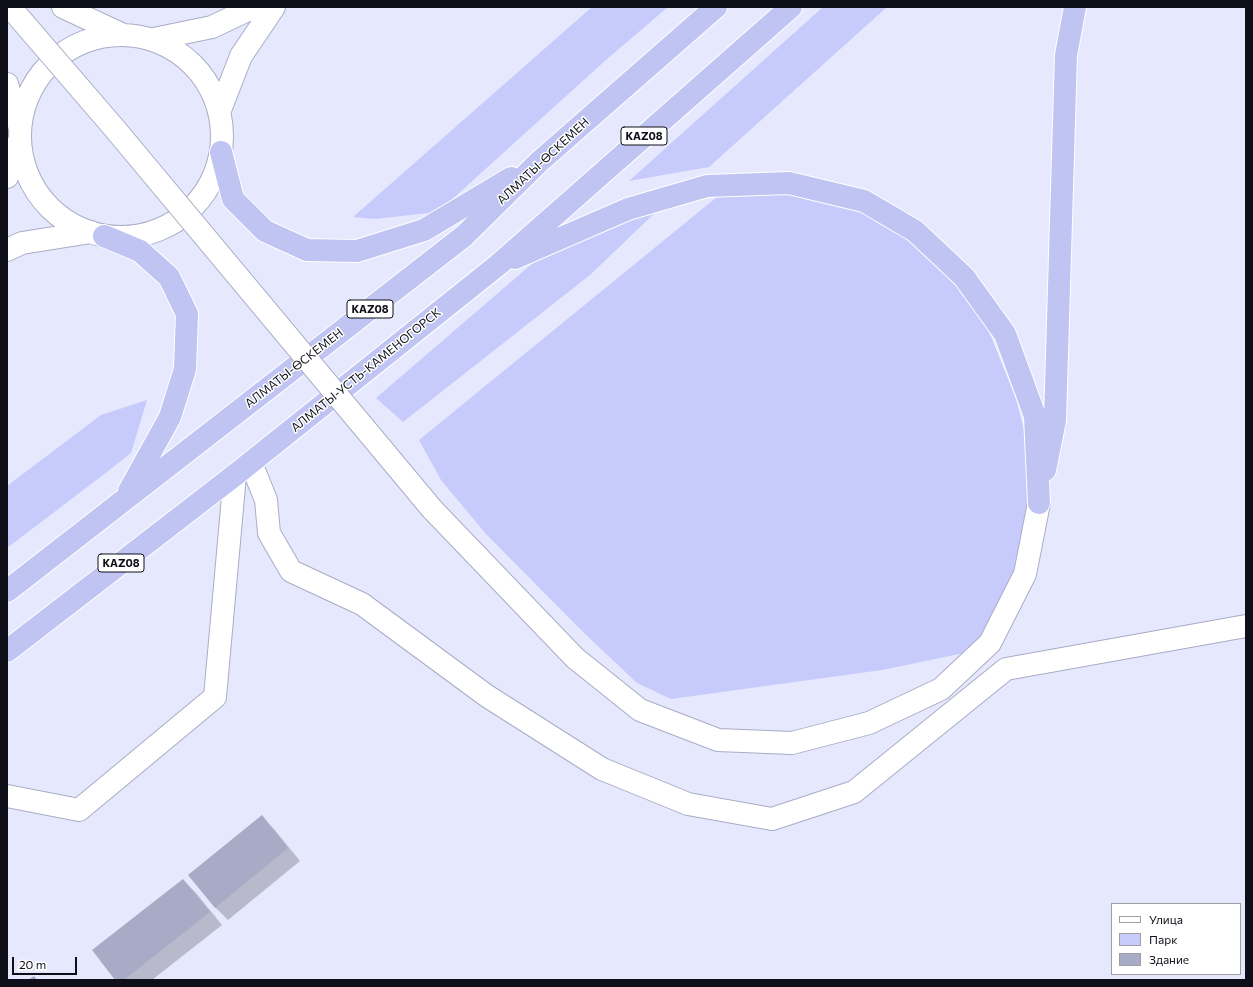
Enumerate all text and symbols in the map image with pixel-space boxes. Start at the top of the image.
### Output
street label: АЛМАТЫ-ӨСКЕМЕН [494,115,592,207]
road number: KAZ08 [621,127,667,145]
road number: KAZ08 [347,300,393,318]
street label: АЛМАТЫ-УСТЬ-КАМЕНОГОРСК [288,305,444,435]
street label: АЛМАТЫ-ӨСКЕМЕН [242,325,346,411]
road number: KAZ08 [98,554,144,572]
legend [1111,903,1241,975]
text: Улица [1149,912,1183,926]
text: Парк [1149,932,1178,946]
scale bar [14,949,79,975]
text: Здание [1149,952,1189,966]
text: 20 m [19,957,46,971]

